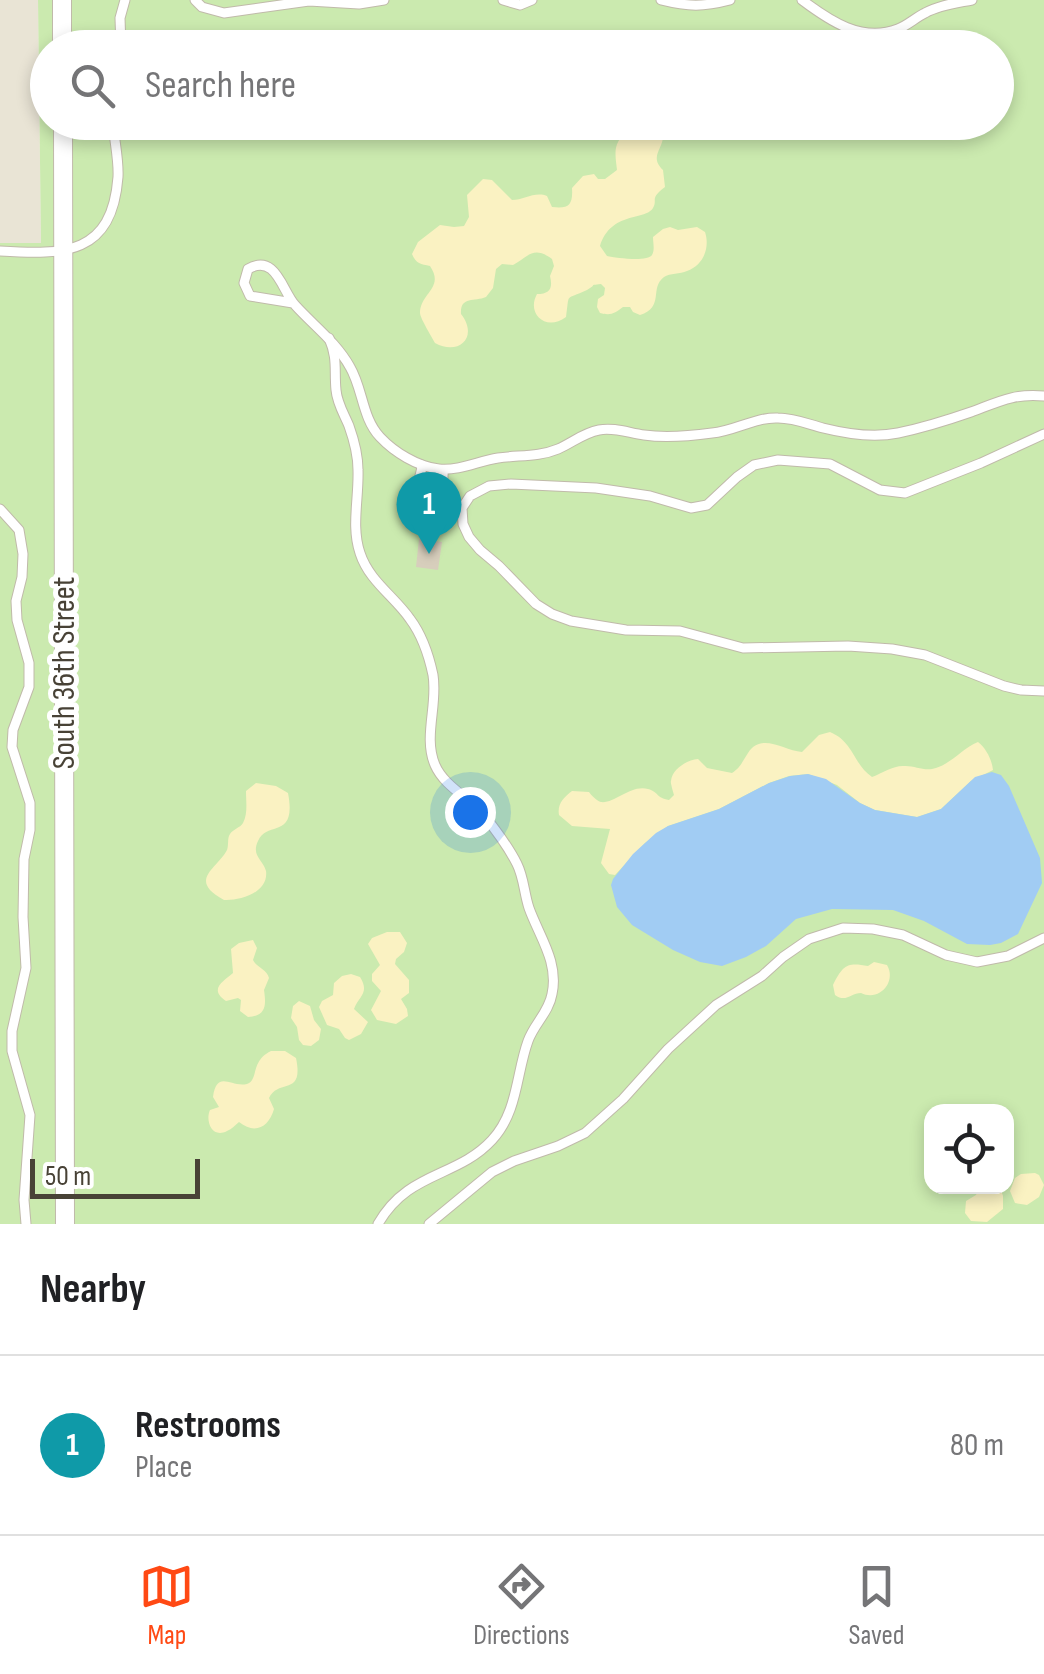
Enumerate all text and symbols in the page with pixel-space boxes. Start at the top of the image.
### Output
search box [30,30,1014,140]
icon: search [65,58,120,113]
text: Search here [145,63,296,108]
pin: 1 [396,472,462,554]
street label: South 36th Street [45,577,84,769]
your location [445,787,496,838]
map controls [924,1104,1014,1194]
button: locate [924,1104,1014,1194]
scale bar [30,1154,200,1198]
text: 50 m [45,1160,91,1193]
text: Nearby [40,1264,146,1315]
text: Restrooms [135,1403,281,1448]
text: 1 [66,1426,79,1465]
text: 80 m [950,1426,1004,1465]
text: Place [135,1448,192,1487]
tab: Map [139,1559,194,1652]
tab: Directions [473,1559,570,1652]
tab: Saved [848,1559,905,1652]

